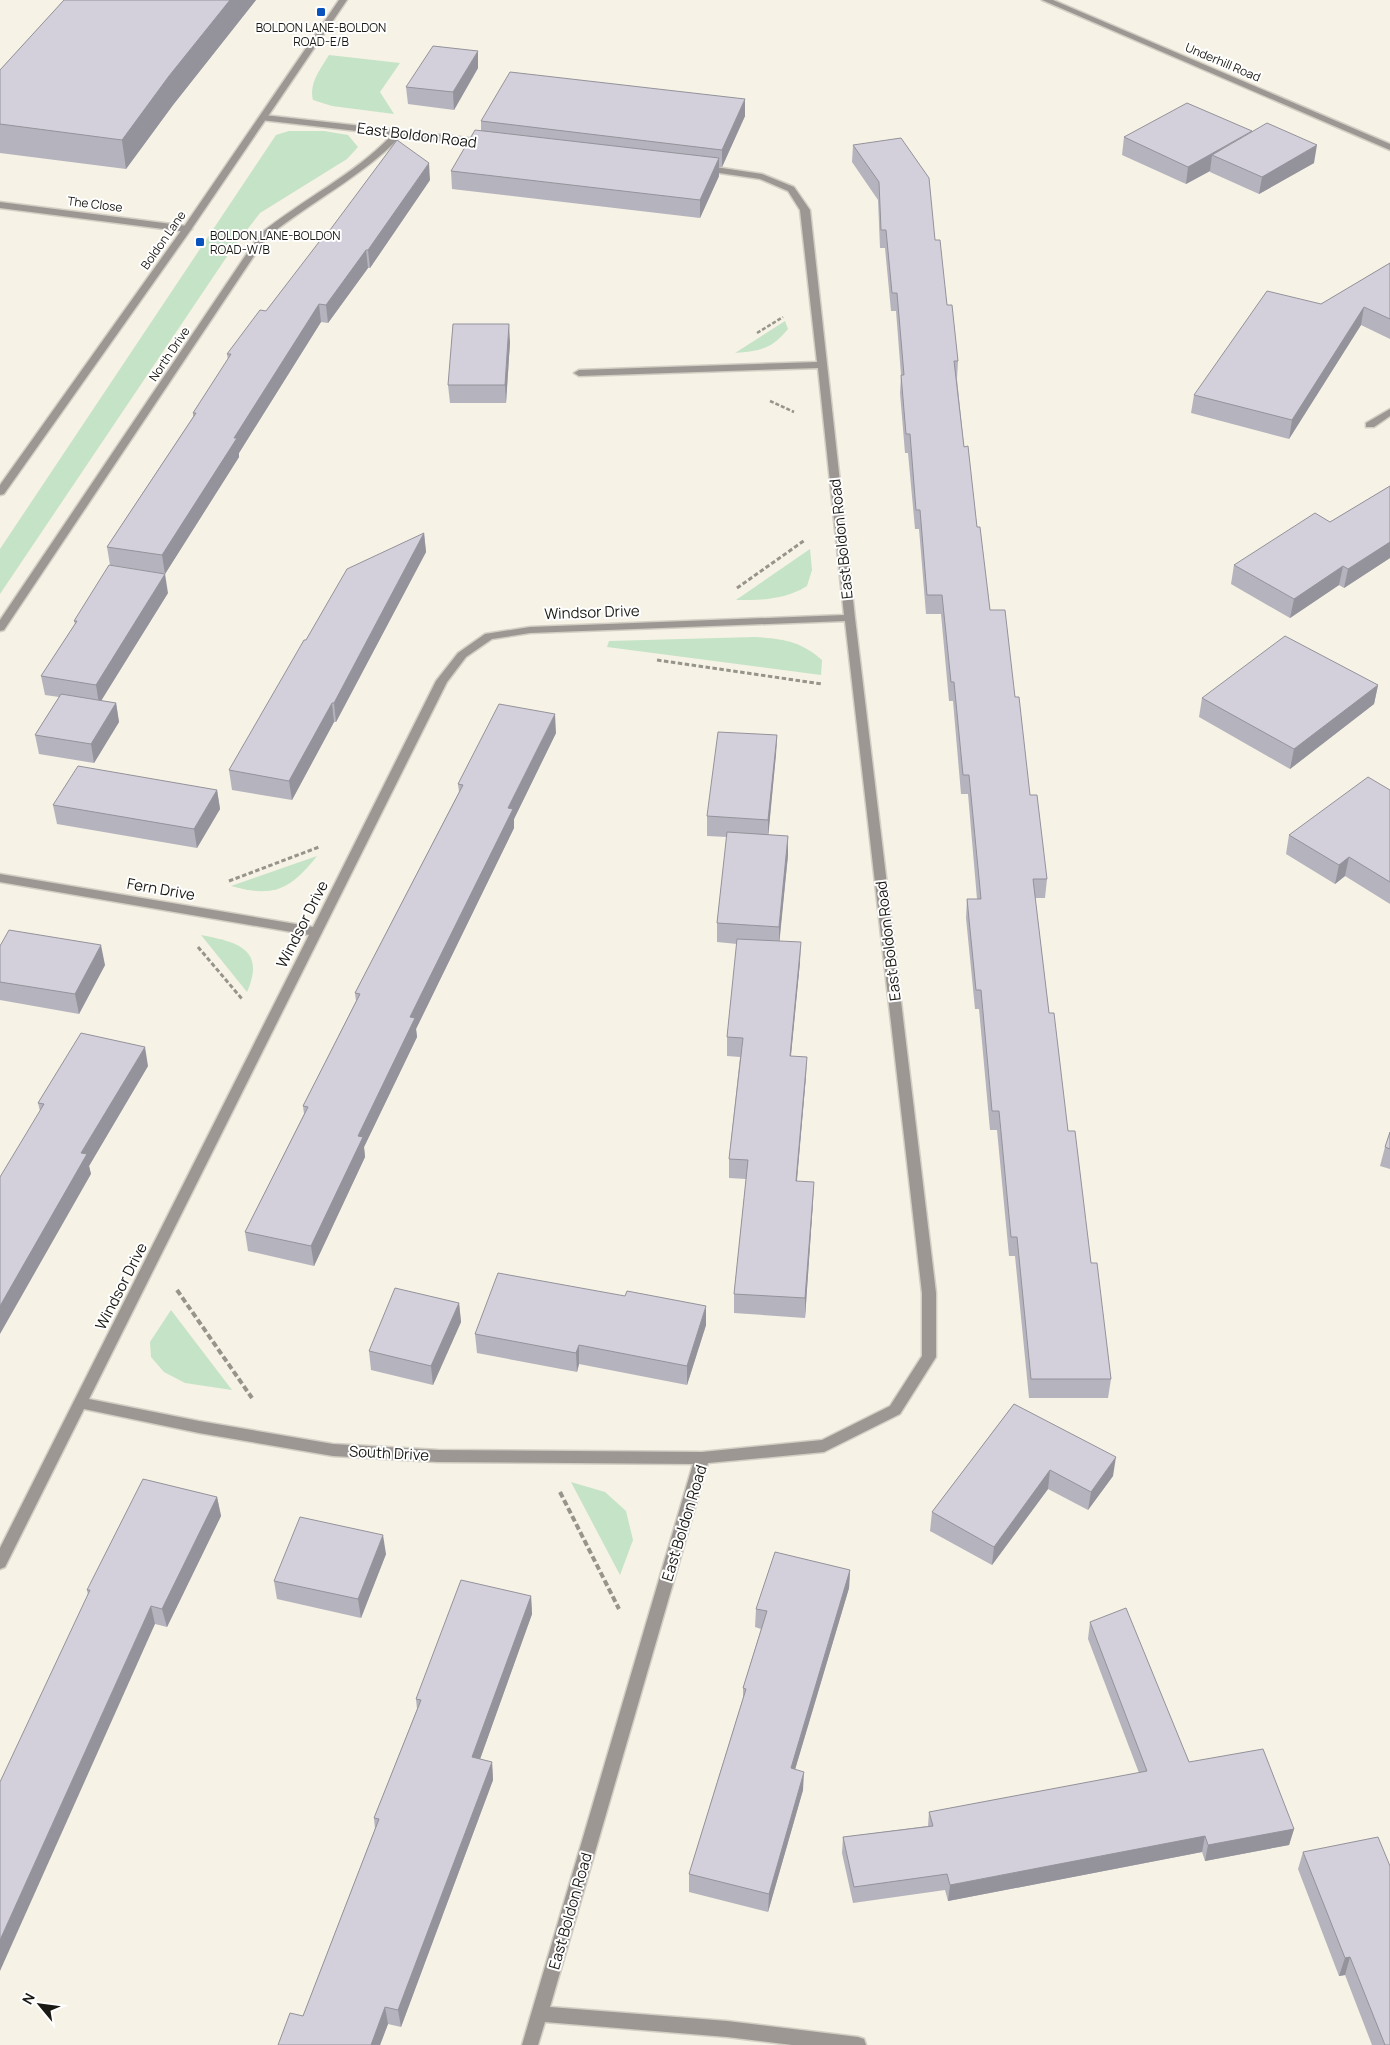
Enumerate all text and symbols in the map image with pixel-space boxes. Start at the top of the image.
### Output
marker: BOLDON LANE-BOLDON ROAD-E/B [315,6,327,18]
place label: BOLDON LANE-BOLDON ROAD-E/B [256,19,386,50]
street label: Underhill Road [1183,38,1263,86]
street label: East Boldon Road [356,117,478,153]
street label: The Close [66,192,124,216]
street label: Boldon Lane [137,207,189,273]
place label: BOLDON LANE-BOLDON ROAD-W/B [210,227,340,258]
marker: BOLDON LANE-BOLDON ROAD-W/B [194,236,206,248]
street label: North Drive [145,324,193,384]
street label: East Boldon Road [824,478,858,600]
street label: Windsor Drive [544,600,640,624]
street label: Fern Drive [125,873,197,905]
street label: Windsor Drive [271,877,333,971]
street label: East Boldon Road [870,880,906,1002]
street label: Windsor Drive [90,1239,152,1333]
street label: South Drive [348,1440,430,1466]
street label: East Boldon Road [656,1462,712,1584]
street label: East Boldon Road [543,1850,597,1972]
north arrow [15,1980,65,2030]
text: N [17,1989,39,2007]

